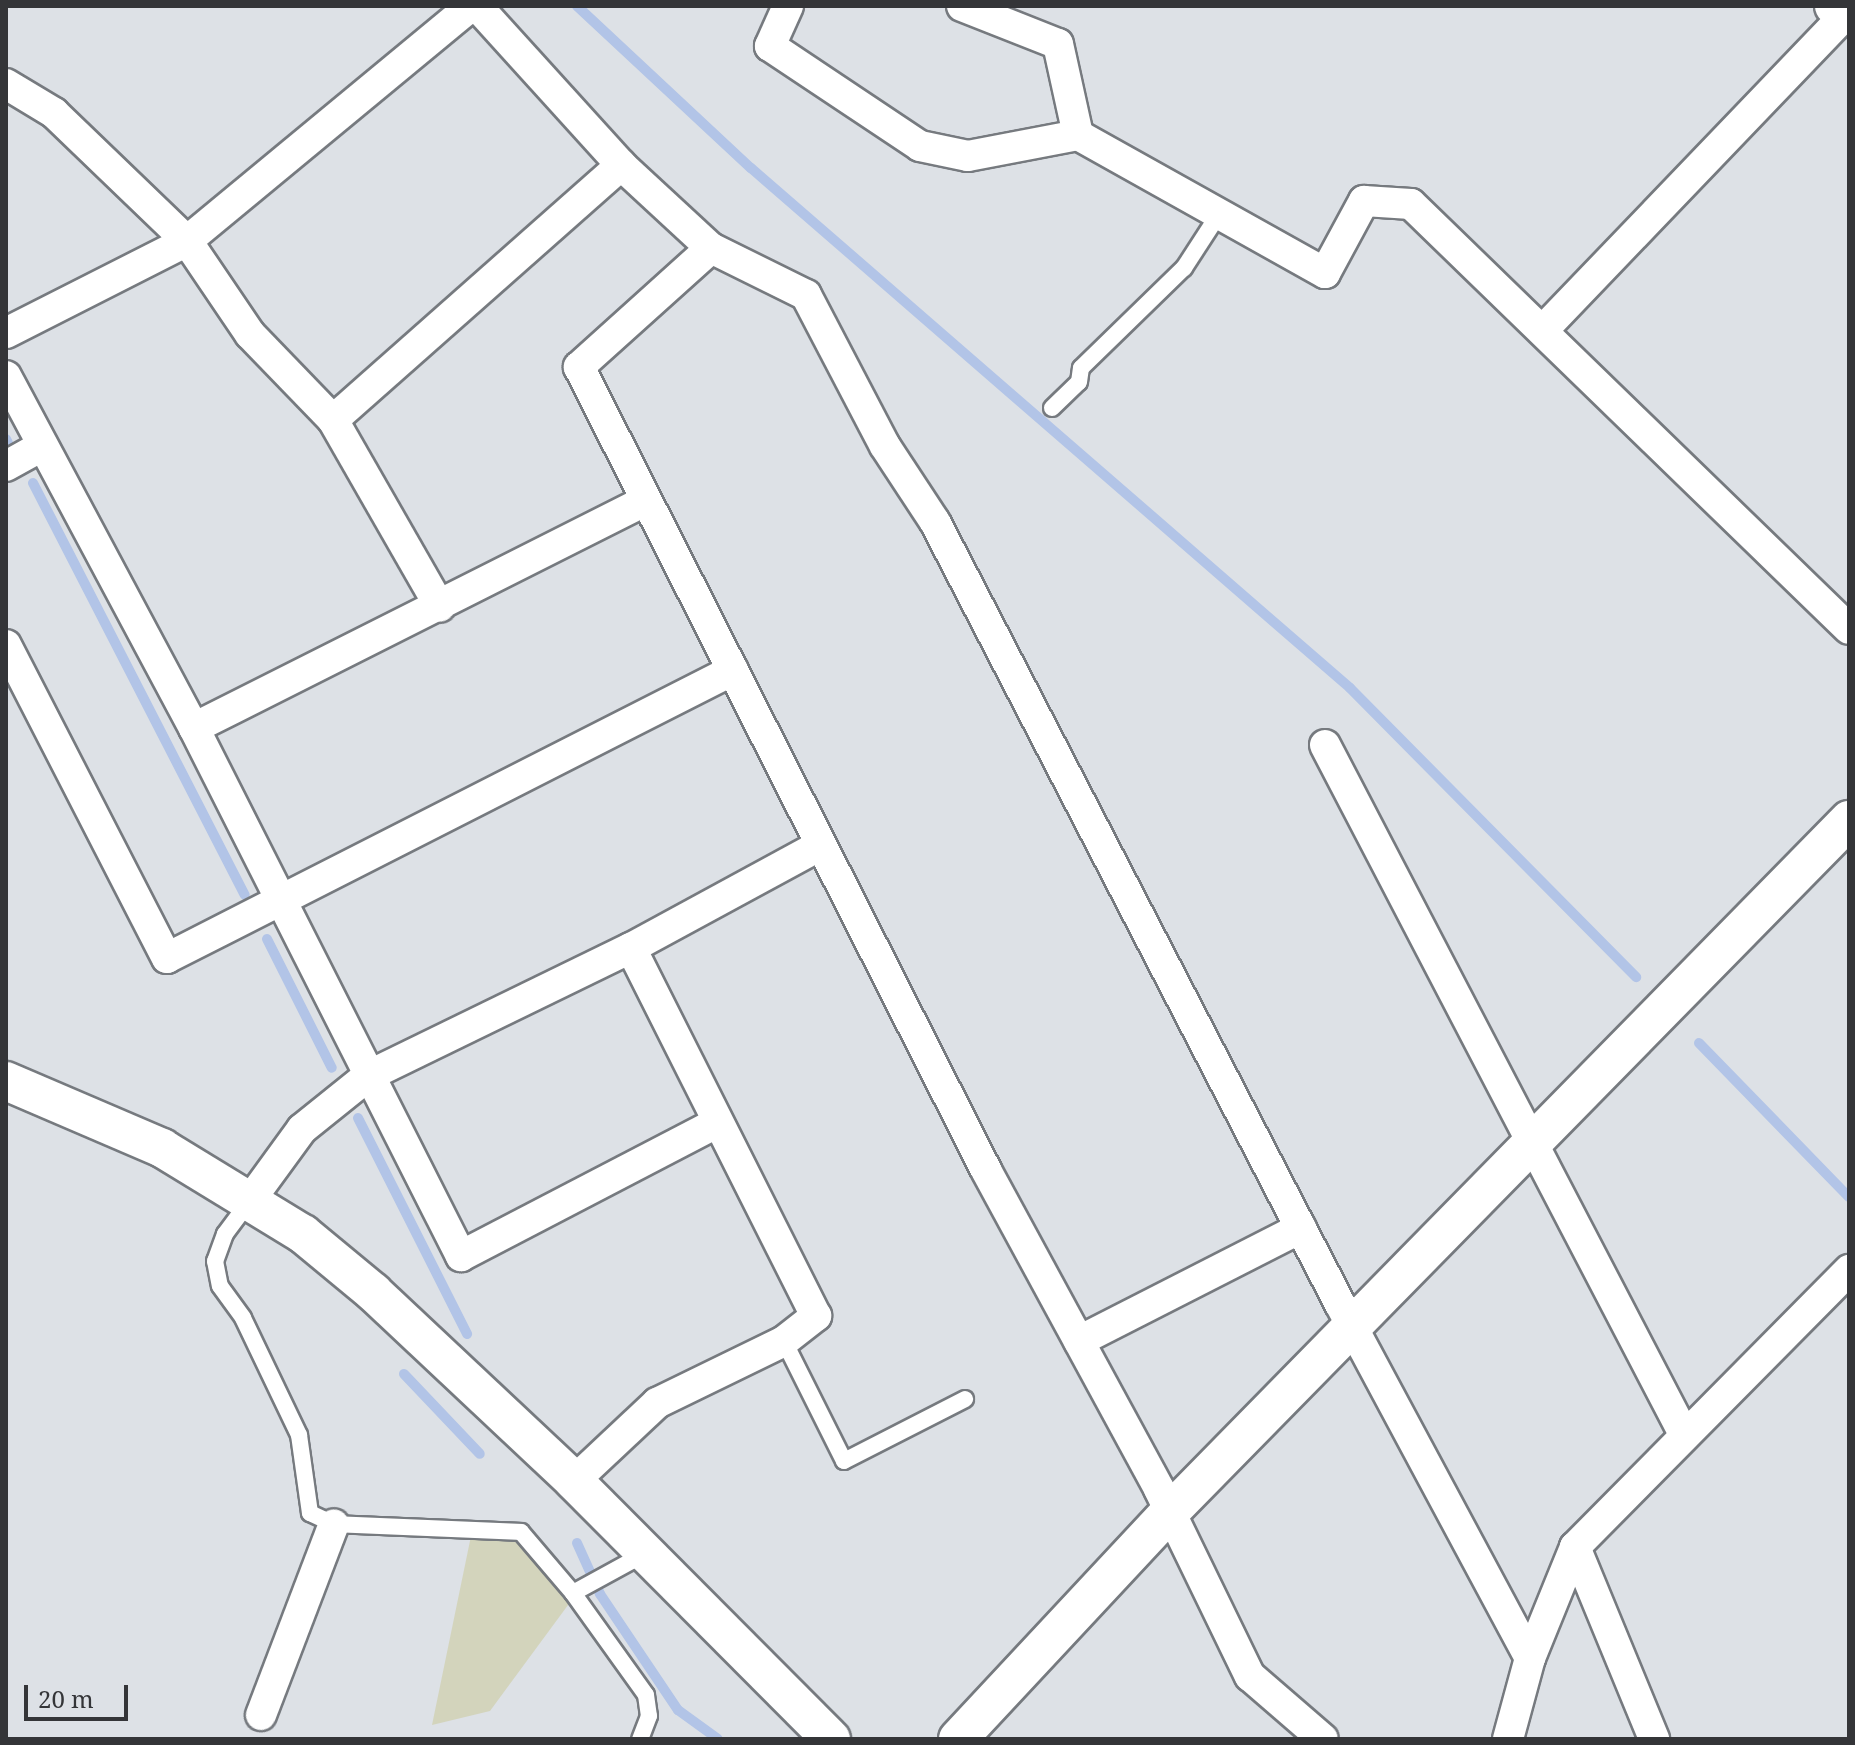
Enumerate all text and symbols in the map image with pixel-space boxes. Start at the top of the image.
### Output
scale bar [28,1669,132,1719]
text: 20 m [38,1682,94,1715]

